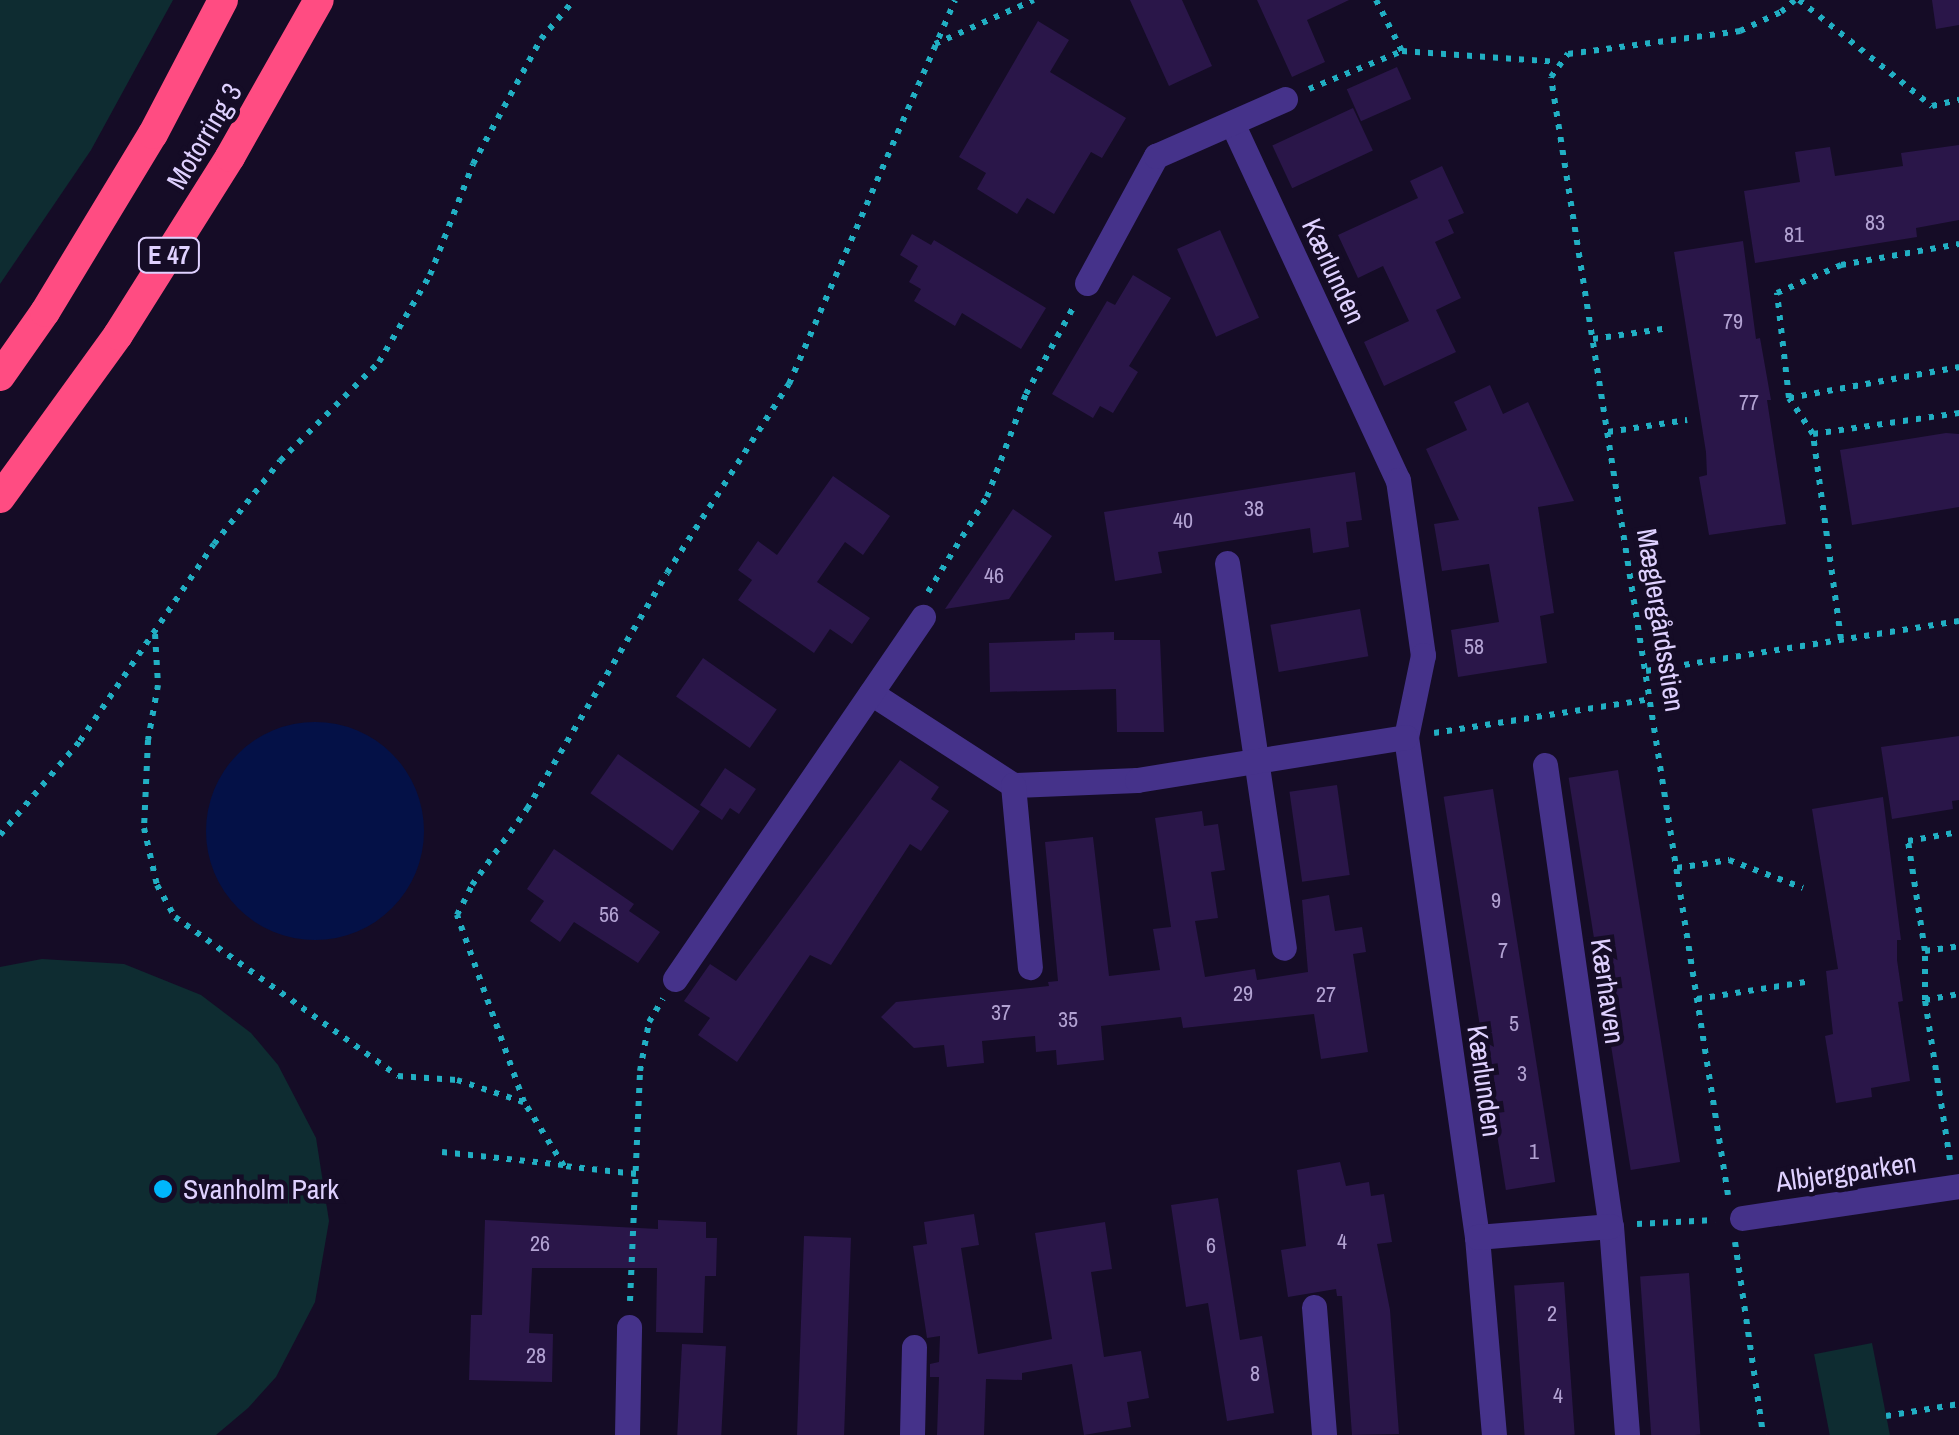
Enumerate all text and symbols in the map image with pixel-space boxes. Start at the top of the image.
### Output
street label: Motorring 3 [159,77,249,195]
house number: 83 [1865,210,1885,236]
street label: Kærlunden [1295,213,1373,329]
house number: 81 [1784,222,1804,248]
road number: E 47 [136,235,202,275]
house number: 79 [1723,309,1743,335]
house number: 77 [1739,390,1759,416]
house number: 38 [1244,496,1264,522]
house number: 40 [1173,508,1193,534]
street label: Mæglergårdsstien [1630,526,1692,714]
house number: 46 [984,563,1004,589]
house number: 58 [1464,634,1484,660]
house number: 9 [1491,888,1501,914]
house number: 56 [599,902,619,928]
street label: Kærhaven [1584,936,1632,1046]
house number: 7 [1498,938,1508,964]
house number: 29 [1233,981,1253,1007]
house number: 27 [1316,982,1336,1008]
house number: 37 [991,1000,1011,1026]
house number: 35 [1058,1007,1078,1033]
house number: 5 [1509,1011,1519,1037]
street label: Kærlunden [1461,1023,1509,1139]
house number: 3 [1517,1061,1527,1087]
house number: 1 [1529,1139,1539,1165]
street label: Albjergparken [1774,1146,1918,1198]
place label: Svanholm Park [183,1172,339,1206]
marker: Svanholm Park [152,1178,174,1200]
house number: 4 [1337,1229,1347,1255]
house number: 26 [530,1231,550,1257]
house number: 6 [1206,1233,1216,1259]
house number: 2 [1547,1301,1557,1327]
house number: 28 [526,1343,546,1369]
house number: 8 [1250,1361,1260,1387]
house number: 4 [1553,1383,1563,1409]

